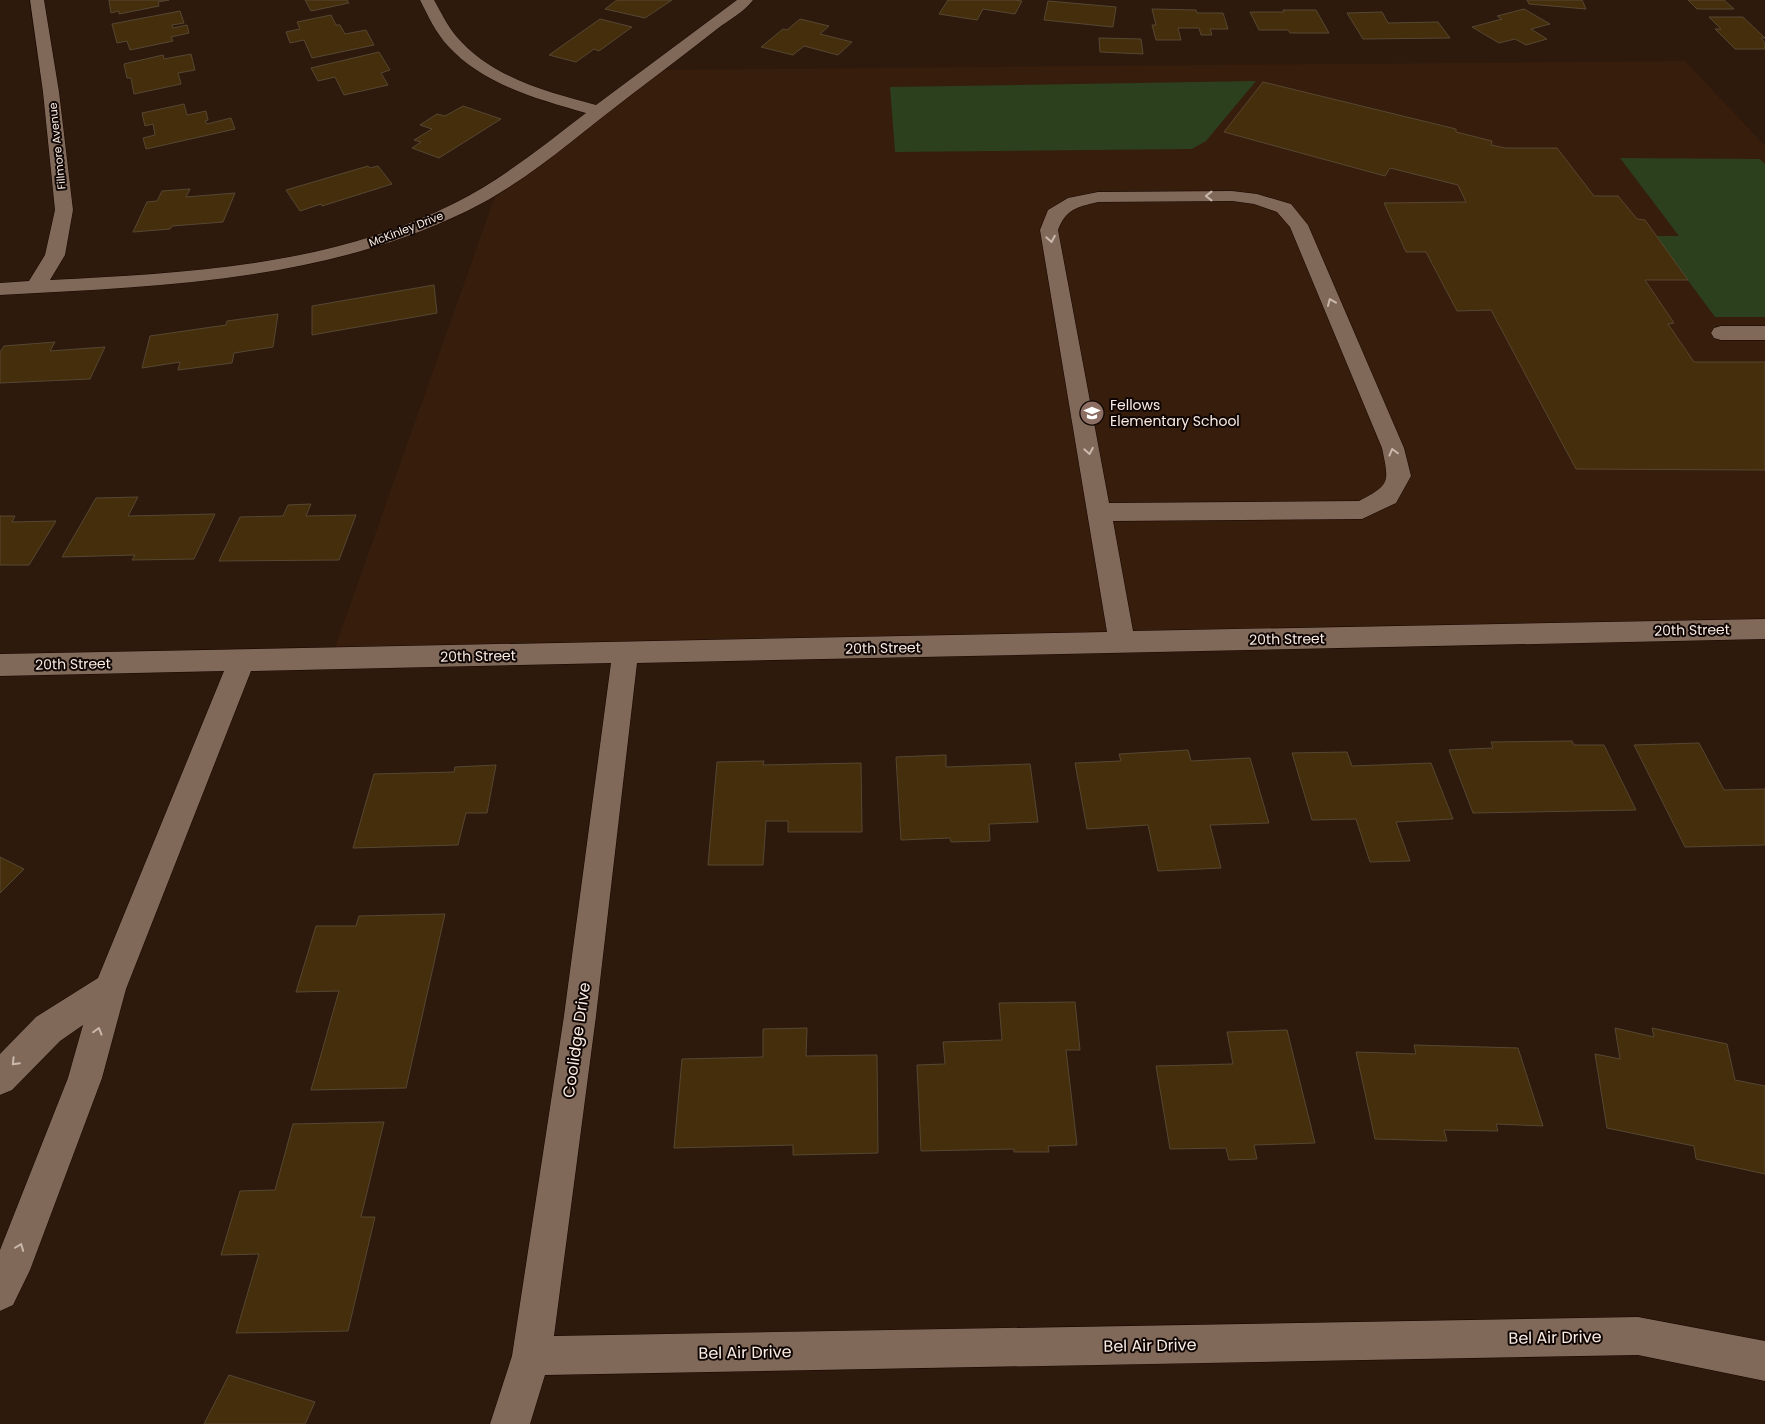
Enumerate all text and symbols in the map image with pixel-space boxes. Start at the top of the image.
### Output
street label: Fillmore Avenue [44,102,70,190]
one-way arrow [1204,191,1212,201]
street label: McKinley Drive [366,207,446,251]
one-way arrow [1046,235,1056,244]
one-way arrow [1327,298,1338,307]
place label: Fellows Elementary School [1110,395,1240,431]
school or university icon: Fellows Elementary School [1079,400,1105,426]
one-way arrow [1083,447,1093,455]
one-way arrow [1389,448,1399,457]
street label: 20th Street [1654,619,1730,641]
street label: 20th Street [1249,628,1325,650]
street label: 20th Street [845,637,921,659]
street label: 20th Street [440,645,516,667]
street label: 20th Street [35,653,111,675]
street label: Coolidge Drive [557,981,596,1099]
one-way arrow [92,1026,103,1035]
one-way arrow [12,1056,21,1065]
one-way arrow [14,1244,24,1252]
street label: Bel Air Drive [1508,1325,1602,1350]
street label: Bel Air Drive [1103,1333,1197,1358]
street label: Bel Air Drive [698,1340,792,1365]

